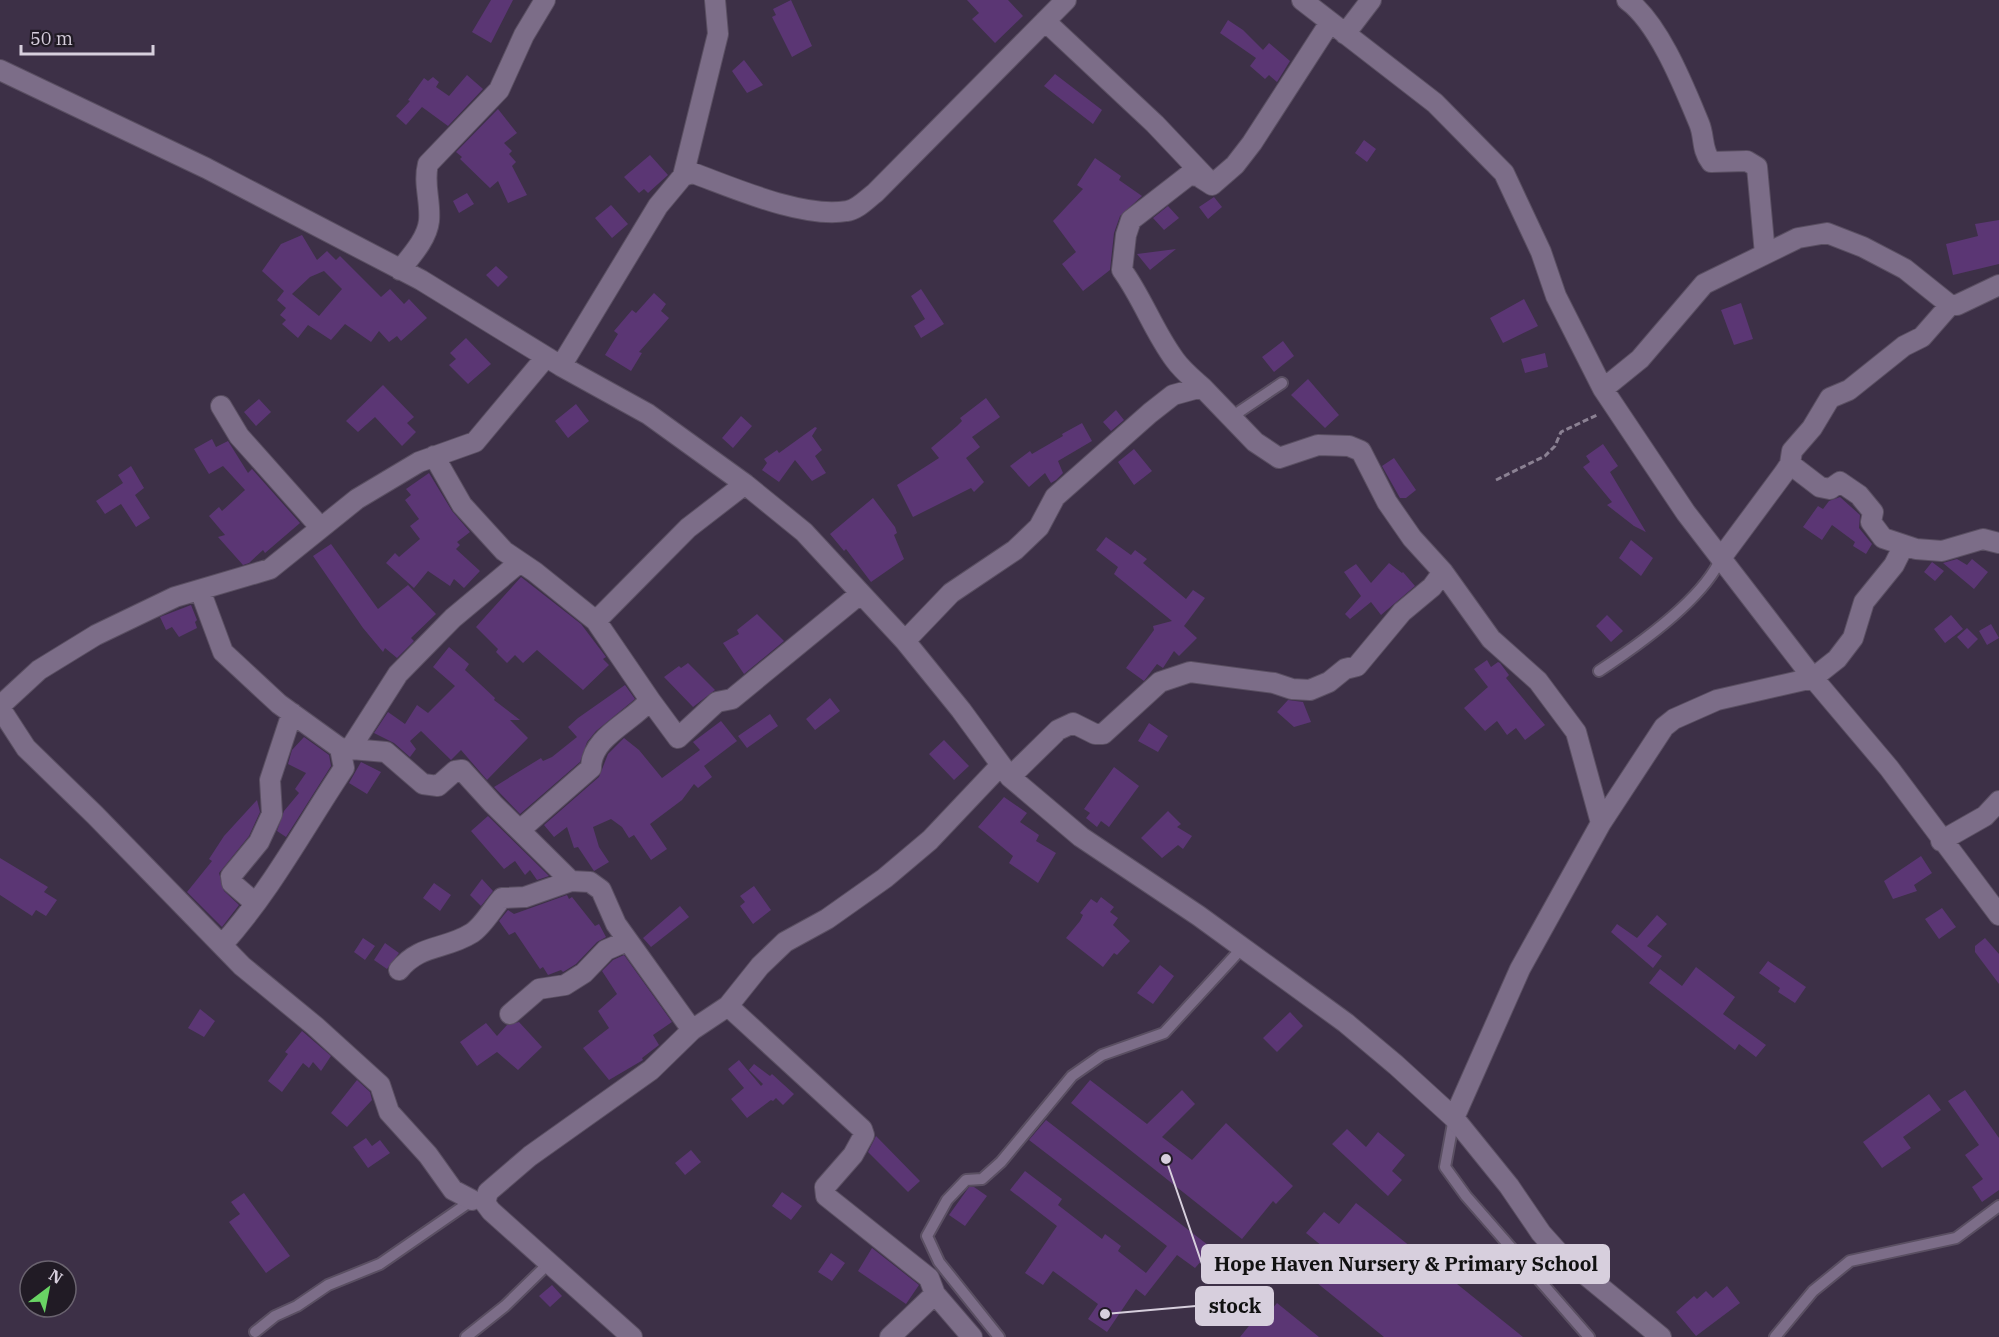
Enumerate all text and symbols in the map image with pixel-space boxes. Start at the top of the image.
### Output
scale bar [21,18,153,56]
text: 50 m [30,27,73,50]
callout: Hope Haven Nursery & Primary School [1202,1245,1609,1283]
text: Hope Haven Nursery & Primary School [1214,1250,1598,1277]
north arrow [18,1259,78,1319]
text: N [45,1264,67,1288]
callout: stock [1196,1287,1273,1325]
text: stock [1209,1292,1262,1319]

